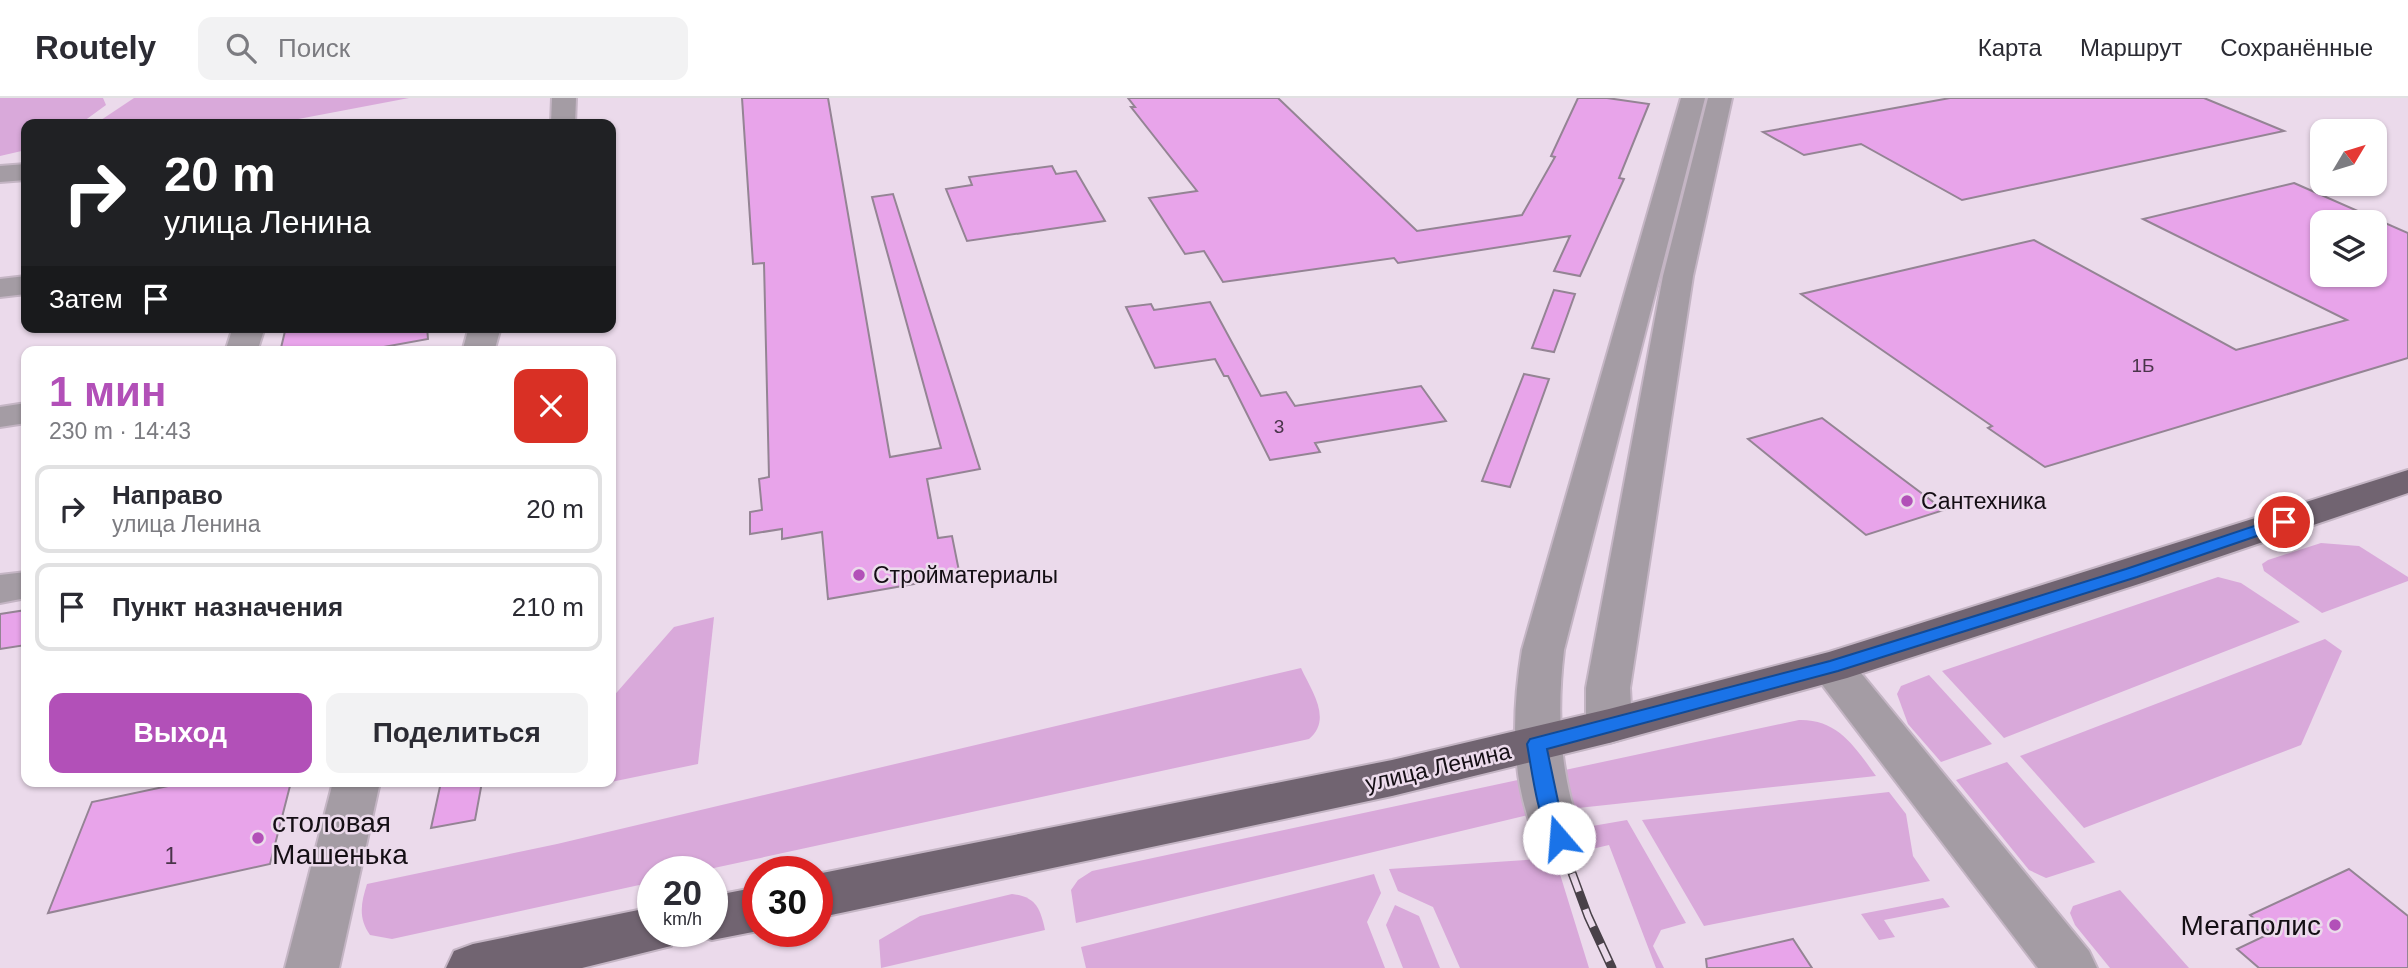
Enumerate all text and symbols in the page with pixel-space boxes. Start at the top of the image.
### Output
search box [198,17,688,80]
text: Routely [35,29,156,66]
icon: search [222,29,260,67]
text: Поиск [278,33,350,63]
text: Карта [1978,34,2042,61]
text: Маршрут [2080,34,2182,61]
text: Сохранённые [2220,34,2373,61]
north arrow [2310,119,2387,196]
map controls [2310,119,2387,287]
icon: right [49,147,140,238]
text: 20 m [164,147,276,201]
text: улица Ленина [164,204,371,240]
button: layers [2310,210,2387,287]
icon: arrive [137,280,175,318]
text: Затем [49,284,123,314]
house number: 1Б [2131,355,2155,376]
text: 1 мин [49,368,166,415]
button: close [514,369,588,443]
house number: 3 [1274,416,1284,437]
text: 230 m · 14:43 [49,418,191,444]
text: Направо [112,480,223,510]
place label: Сантехника [1921,488,2047,514]
icon: right [53,490,91,528]
pin [2254,492,2314,552]
marker: Сантехника [1899,493,1915,509]
text: 20 m [526,494,584,524]
icon: arrive [2265,503,2303,541]
text: улица Ленина [112,511,261,537]
place label: Стройматериалы [873,562,1058,588]
marker: Стройматериалы [851,567,867,583]
icon: arrive [53,588,91,626]
text: Пункт назначения [112,592,343,622]
text: 210 m [512,592,584,622]
button: Выход [49,693,312,773]
button: Поделиться [326,693,588,773]
street label: улица Ленина [1363,738,1513,796]
position arrow [1522,801,1596,875]
place label: cтоловая Машенька [272,807,408,870]
marker: cтоловая Машенька [250,830,266,846]
house number: 1 [165,843,177,869]
speed limit sign: 30 [742,856,833,947]
text: 20 [663,873,702,912]
text: km/h [663,909,702,929]
place label: Мегаполис [2181,910,2321,941]
marker: Мегаполис [2327,917,2343,933]

